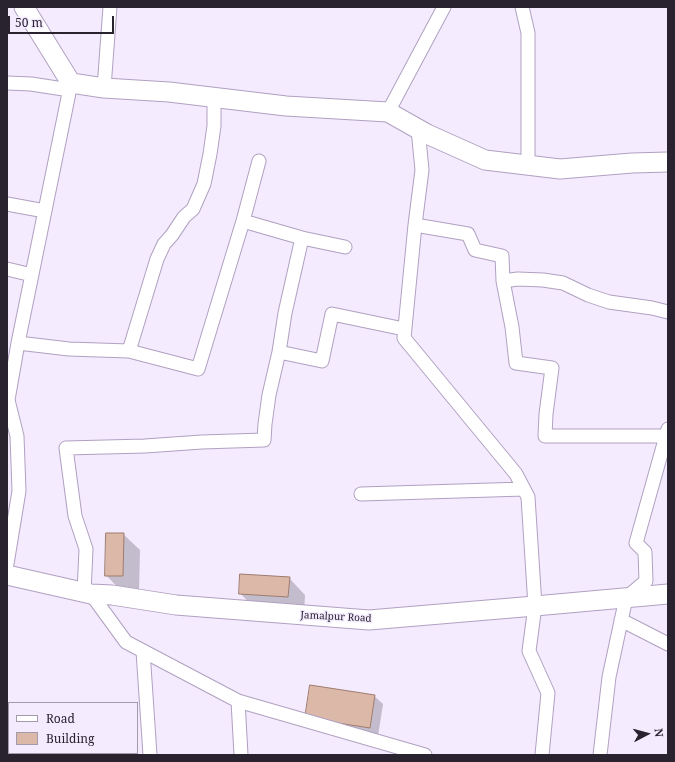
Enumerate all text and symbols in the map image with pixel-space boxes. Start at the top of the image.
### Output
scale bar [10,8,116,34]
text: 50 m [15,14,43,31]
street label: Jamalpur Road [300,609,372,625]
legend [8,702,138,754]
text: Road [46,710,75,727]
north arrow [627,714,667,754]
text: N [652,728,667,738]
text: Building [46,730,94,747]

